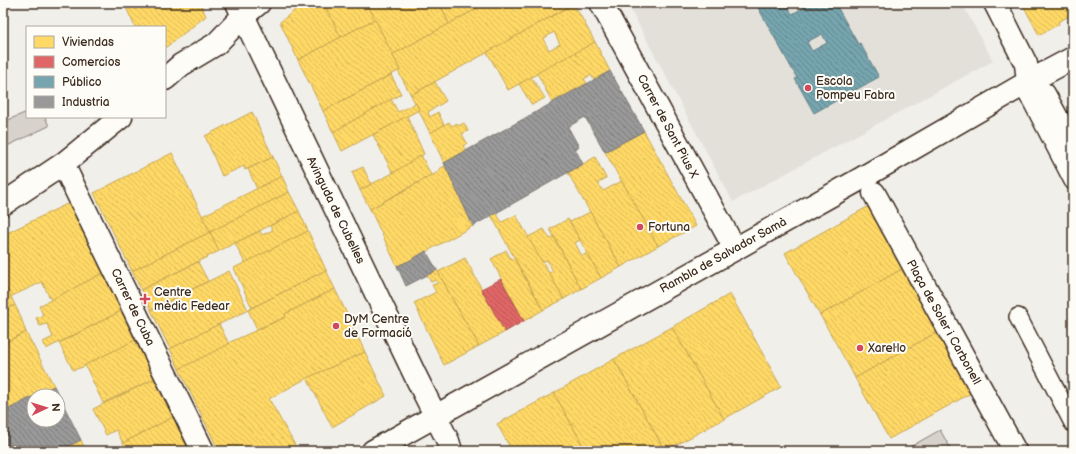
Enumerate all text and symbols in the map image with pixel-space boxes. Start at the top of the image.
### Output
legend [26,26,166,118]
text: Viviendas [62,35,114,50]
text: Comercios [62,55,120,70]
street label: Carrer de Sant Pius X [634,72,701,181]
place label: Escola Pompeu Fabra [816,74,895,103]
text: Público [62,75,102,90]
marker: Escola Pompeu Fabra [803,83,813,93]
text: Industria [62,95,110,110]
street label: Avinguda de Cubelles [303,154,368,266]
street label: Rambla de Salvador Samà [657,214,789,297]
place label: Fortuna [648,220,690,235]
marker: Fortuna [635,222,645,232]
street label: Plaça de Soler i Carbonell [903,257,984,387]
street label: Carrer de Cuba [107,266,158,349]
place label: Centre mèdic Fedear [154,285,230,314]
marker: Centre mèdic Fedear [139,293,151,305]
place label: DyM Centre de Formació [344,312,412,341]
marker: DyM Centre de Formació [331,321,341,331]
place label: Xarel·lo [867,341,906,356]
marker: Xarel·lo [855,343,865,353]
north arrow [26,388,66,428]
text: N [49,403,62,412]

